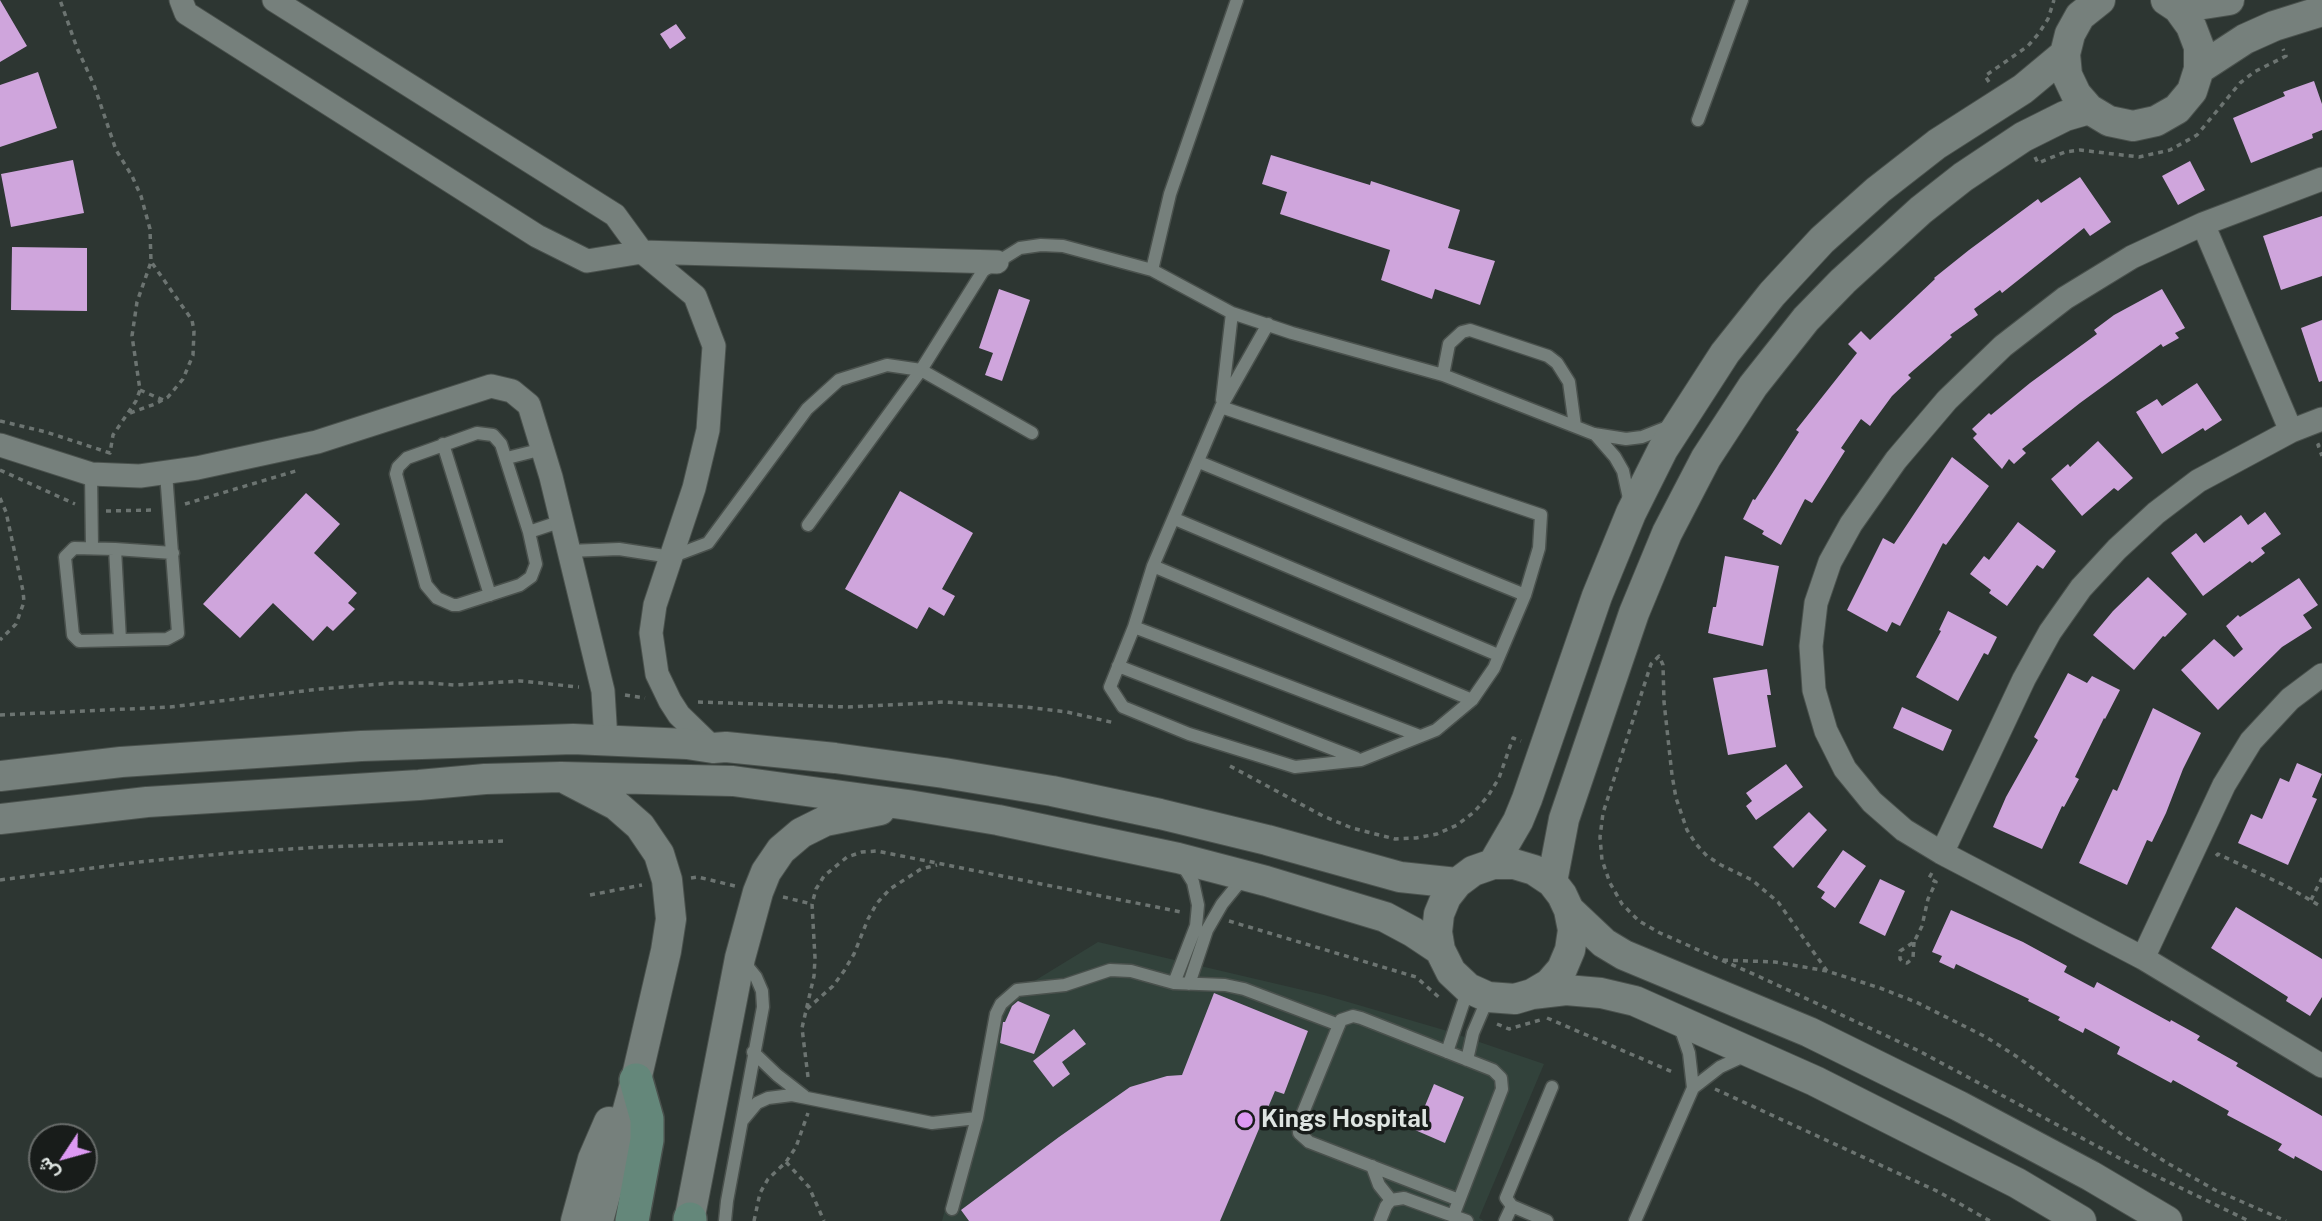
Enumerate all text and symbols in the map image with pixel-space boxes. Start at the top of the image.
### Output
place label: Kings Hospital [1261,1106,1429,1134]
marker: Kings Hospital [1235,1110,1255,1130]
north arrow [28,1123,98,1193]
text: ش [32,1153,63,1185]

